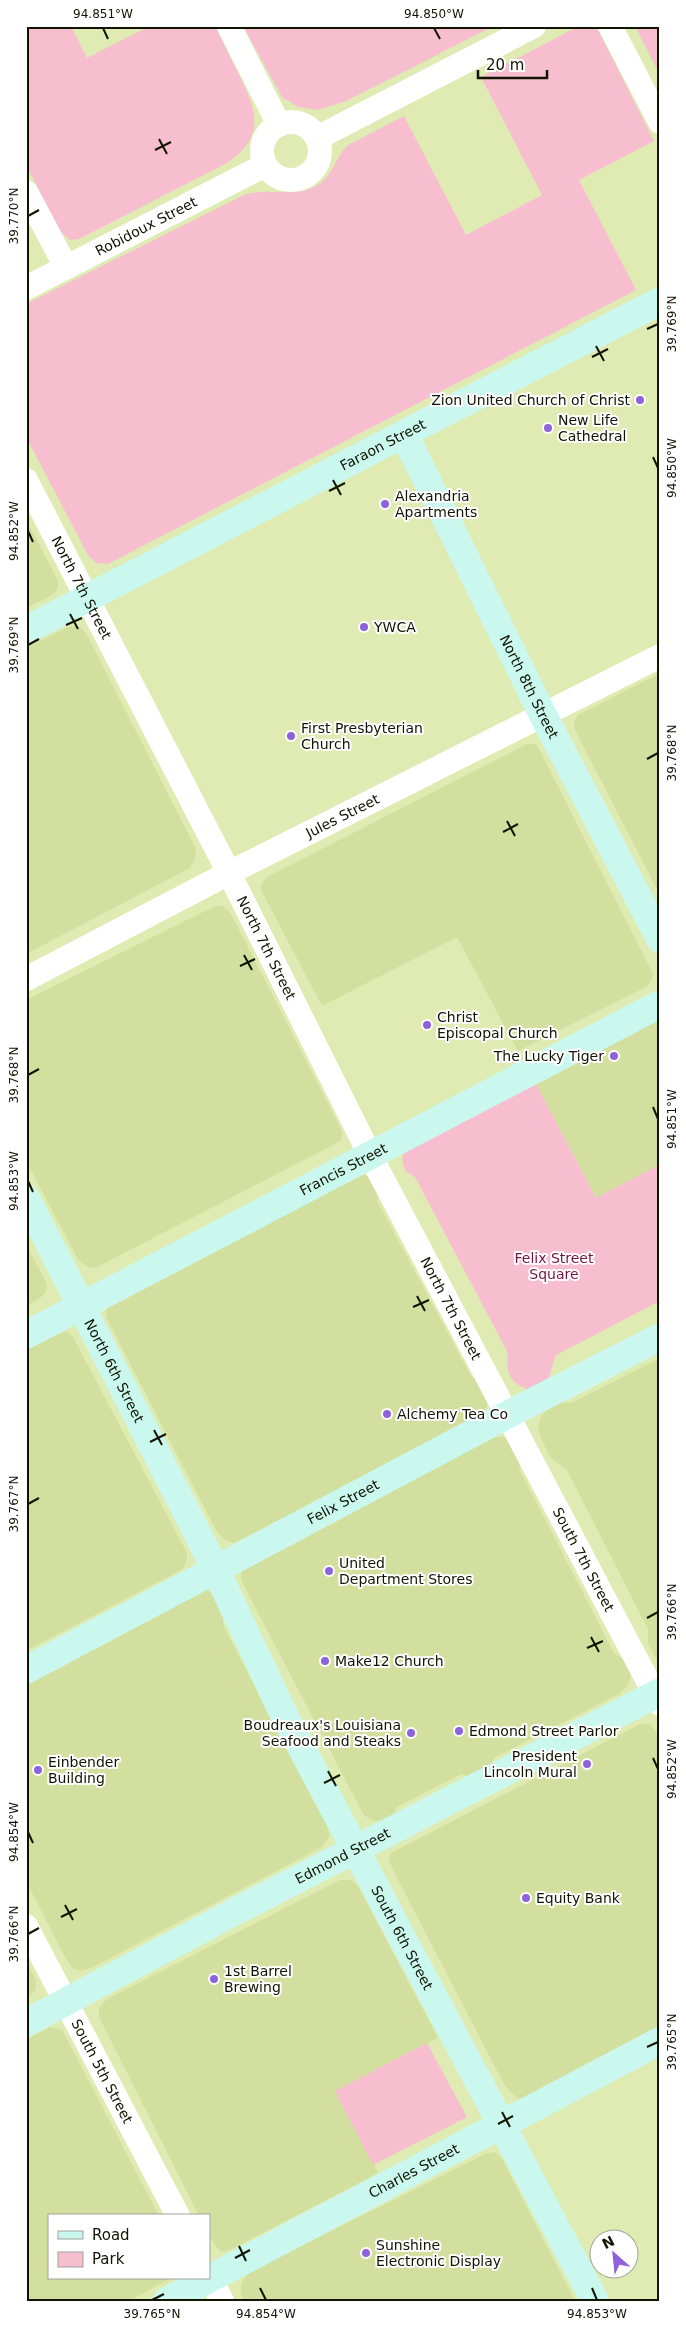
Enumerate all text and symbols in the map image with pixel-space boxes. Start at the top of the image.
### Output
text: 94.851°W [73,7,133,21]
text: 94.850°W [404,7,464,21]
scale bar [478,48,547,80]
text: 20 m [486,56,524,74]
text: 39.770°N [7,188,21,244]
street label: Robidoux Street [93,193,200,259]
text: 39.769°N [665,296,679,352]
place label: Zion United Church of Christ [431,392,630,408]
marker: Zion United Church of Christ [634,394,646,406]
place label: New Life Cathedral [558,412,626,444]
street label: Faraon Street [337,416,429,474]
marker: New Life Cathedral [542,422,554,434]
text: 94.850°W [665,438,679,498]
place label: Alexandria Apartments [395,488,477,520]
marker: Alexandria Apartments [379,498,391,510]
text: 94.852°W [7,501,21,561]
street label: North 7th Street [48,533,115,642]
text: 39.769°N [7,617,21,673]
place label: YWCA [373,619,416,635]
marker: YWCA [358,621,370,633]
street label: North 8th Street [497,632,562,742]
place label: First Presbyterian Church [301,720,423,752]
text: 39.768°N [665,725,679,781]
marker: First Presbyterian Church [285,730,297,742]
street label: Jules Street [302,791,382,841]
street label: North 7th Street [234,893,299,1003]
place label: Christ Episcopal Church [437,1009,558,1041]
marker: Christ Episcopal Church [421,1019,433,1031]
text: 39.768°N [7,1047,21,1103]
place label: The Lucky Tiger [493,1048,604,1064]
marker: The Lucky Tiger [608,1050,620,1062]
text: 94.851°W [665,1089,679,1149]
street label: Francis Street [297,1140,390,1199]
text: 94.853°W [7,1151,21,1211]
park label: Felix Street Square [515,1250,594,1282]
street label: North 7th Street [417,1254,485,1363]
street label: North 6th Street [81,1316,148,1426]
place label: Alchemy Tea Co [397,1406,508,1422]
marker: Alchemy Tea Co [381,1408,393,1420]
text: 39.767°N [7,1476,21,1532]
street label: Felix Street [305,1476,382,1527]
street label: South 7th Street [550,1505,618,1615]
place label: United Department Stores [339,1555,472,1587]
marker: United Department Stores [323,1565,335,1577]
text: 39.766°N [665,1584,679,1640]
place label: Make12 Church [335,1653,444,1669]
marker: Make12 Church [319,1655,331,1667]
place label: Boudreaux's Louisiana Seafood and Steaks [244,1717,401,1749]
place label: Edmond Street Parlor [469,1723,619,1739]
marker: Edmond Street Parlor [453,1725,465,1737]
marker: Boudreaux's Louisiana Seafood and Steaks [405,1727,417,1739]
text: 94.852°W [665,1739,679,1799]
place label: President Lincoln Mural [484,1748,578,1780]
place label: Einbender Building [48,1754,119,1786]
marker: President Lincoln Mural [581,1758,593,1770]
marker: Einbender Building [32,1764,44,1776]
text: 94.854°W [7,1802,21,1862]
street label: Edmond Street [292,1825,393,1887]
street label: South 6th Street [368,1883,437,1993]
place label: Equity Bank [536,1890,621,1906]
marker: Equity Bank [520,1892,532,1904]
text: 39.766°N [7,1906,21,1962]
place label: 1st Barrel Brewing [224,1963,292,1995]
marker: 1st Barrel Brewing [208,1973,220,1985]
text: 39.765°N [665,2014,679,2070]
street label: South 5th Street [68,2016,136,2127]
street label: Charles Street [366,2140,462,2201]
legend [48,2214,210,2280]
text: Road [92,2226,130,2244]
north arrow [588,2230,638,2280]
text: N [599,2233,617,2252]
place label: Sunshine Electronic Display [376,2237,501,2269]
marker: Sunshine Electronic Display [360,2247,372,2259]
text: Park [92,2250,125,2268]
text: 39.765°N [124,2307,180,2321]
text: 94.854°W [236,2307,296,2321]
text: 94.853°W [567,2307,627,2321]

